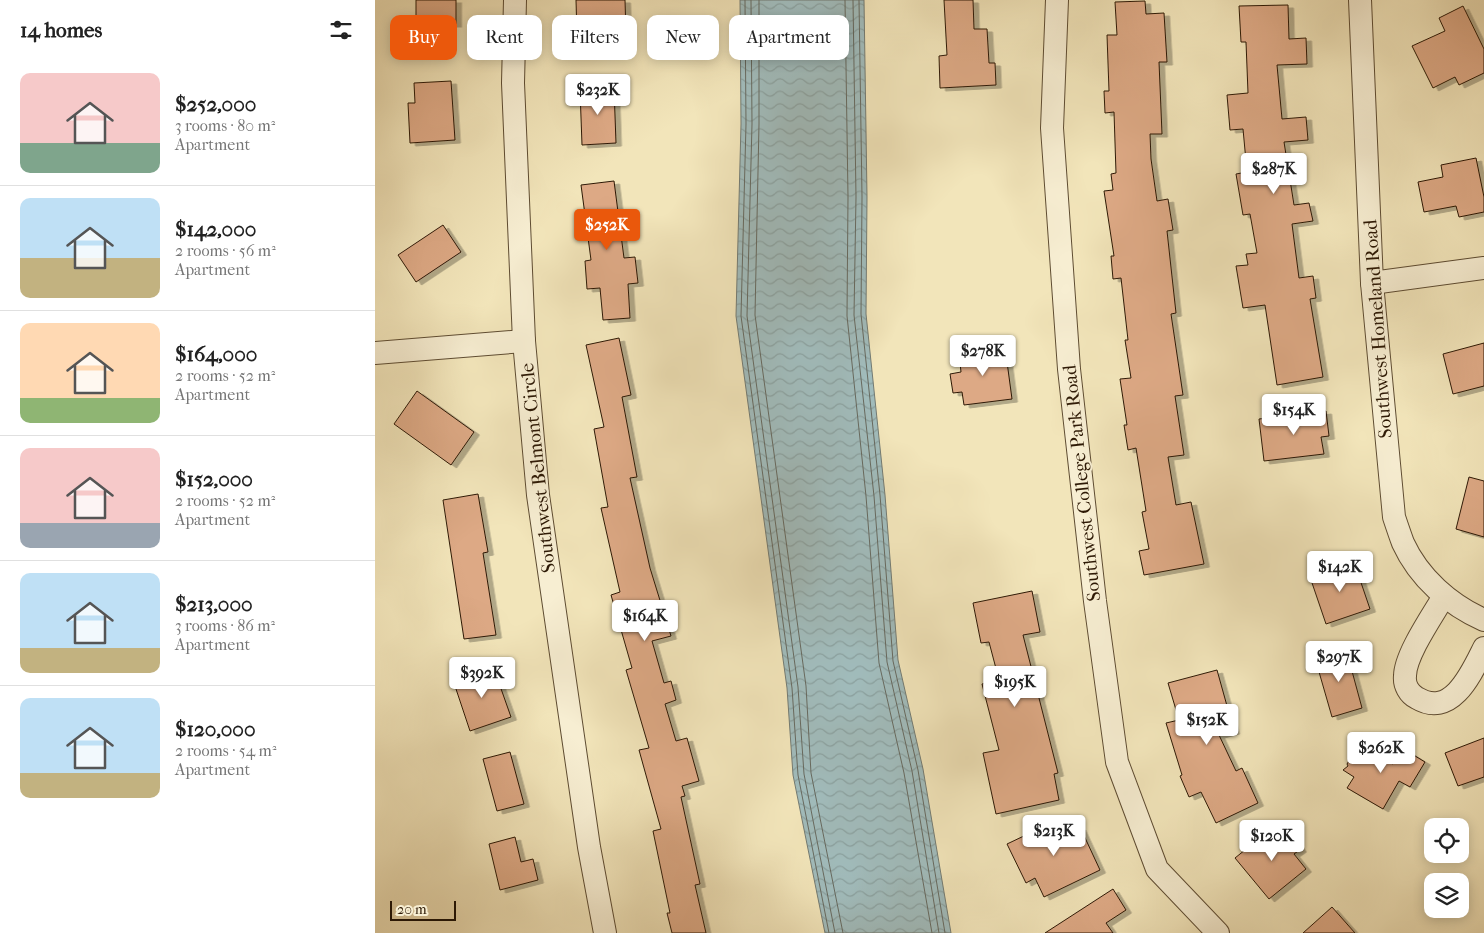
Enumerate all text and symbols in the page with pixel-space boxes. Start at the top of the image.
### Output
chip: Buy [390,15,457,60]
chip: Rent [467,15,542,60]
chip: Filters [552,15,637,60]
chip: New [647,15,719,60]
chip: Apartment [729,15,849,60]
icon: filters [327,16,355,44]
text: 14 homes [20,18,102,42]
pin: $232K [563,74,633,116]
text: $232K [576,80,620,99]
text: $252,000 [175,92,256,116]
icon: home [60,93,120,153]
text: 3 rooms · 80 m² [175,116,275,135]
text: Apartment [175,135,250,154]
pin: $287K [1239,152,1309,195]
text: $287K [1252,159,1296,178]
pin: $252K [572,208,642,251]
text: $252K [585,215,629,234]
text: $142,000 [175,217,256,241]
icon: home [60,218,120,278]
street label: Southwest Homeland Road [1359,218,1397,439]
text: 2 rooms · 56 m² [175,241,276,260]
text: Apartment [175,260,250,279]
pin: $278K [948,334,1018,377]
text: $278K [961,341,1005,360]
text: $164,000 [175,342,257,366]
icon: home [60,343,120,403]
street label: Southwest Belmont Circle [516,362,560,574]
street label: Southwest College Park Road [1059,363,1105,602]
text: 2 rooms · 52 m² [175,366,275,385]
text: Apartment [175,385,250,404]
pin: $154K [1259,394,1329,436]
text: $154K [1273,400,1315,419]
text: $152,000 [175,467,253,491]
icon: home [60,468,120,528]
text: 2 rooms · 52 m² [175,491,275,510]
text: Apartment [175,510,250,529]
pin: $142K [1305,550,1375,593]
text: $142K [1318,557,1362,576]
text: $213,000 [175,592,253,616]
icon: home [60,593,120,653]
pin: $164K [610,600,680,642]
text: $164K [623,606,667,625]
text: 3 rooms · 86 m² [175,616,275,635]
text: Apartment [175,635,250,654]
pin: $297K [1304,640,1374,683]
text: $297K [1317,647,1361,666]
pin: $392K [447,656,517,699]
text: $392K [460,663,504,682]
pin: $195K [980,666,1050,708]
text: $195K [994,672,1036,691]
pin: $152K [1172,704,1242,746]
text: $152K [1186,710,1228,729]
text: $120,000 [175,717,256,741]
icon: home [60,718,120,778]
pin: $262K [1346,732,1416,774]
text: $262K [1358,738,1404,757]
text: 2 rooms · 54 m² [175,741,276,760]
text: Apartment [175,760,250,779]
pin: $213K [1019,814,1089,857]
map controls [1424,818,1469,918]
button: locate [1424,818,1469,863]
pin: $120K [1237,820,1307,862]
text: $213K [1034,821,1074,840]
text: $120K [1250,826,1294,845]
button: layers [1424,873,1469,918]
scale bar [390,898,456,921]
text: 20 m [397,901,427,918]

